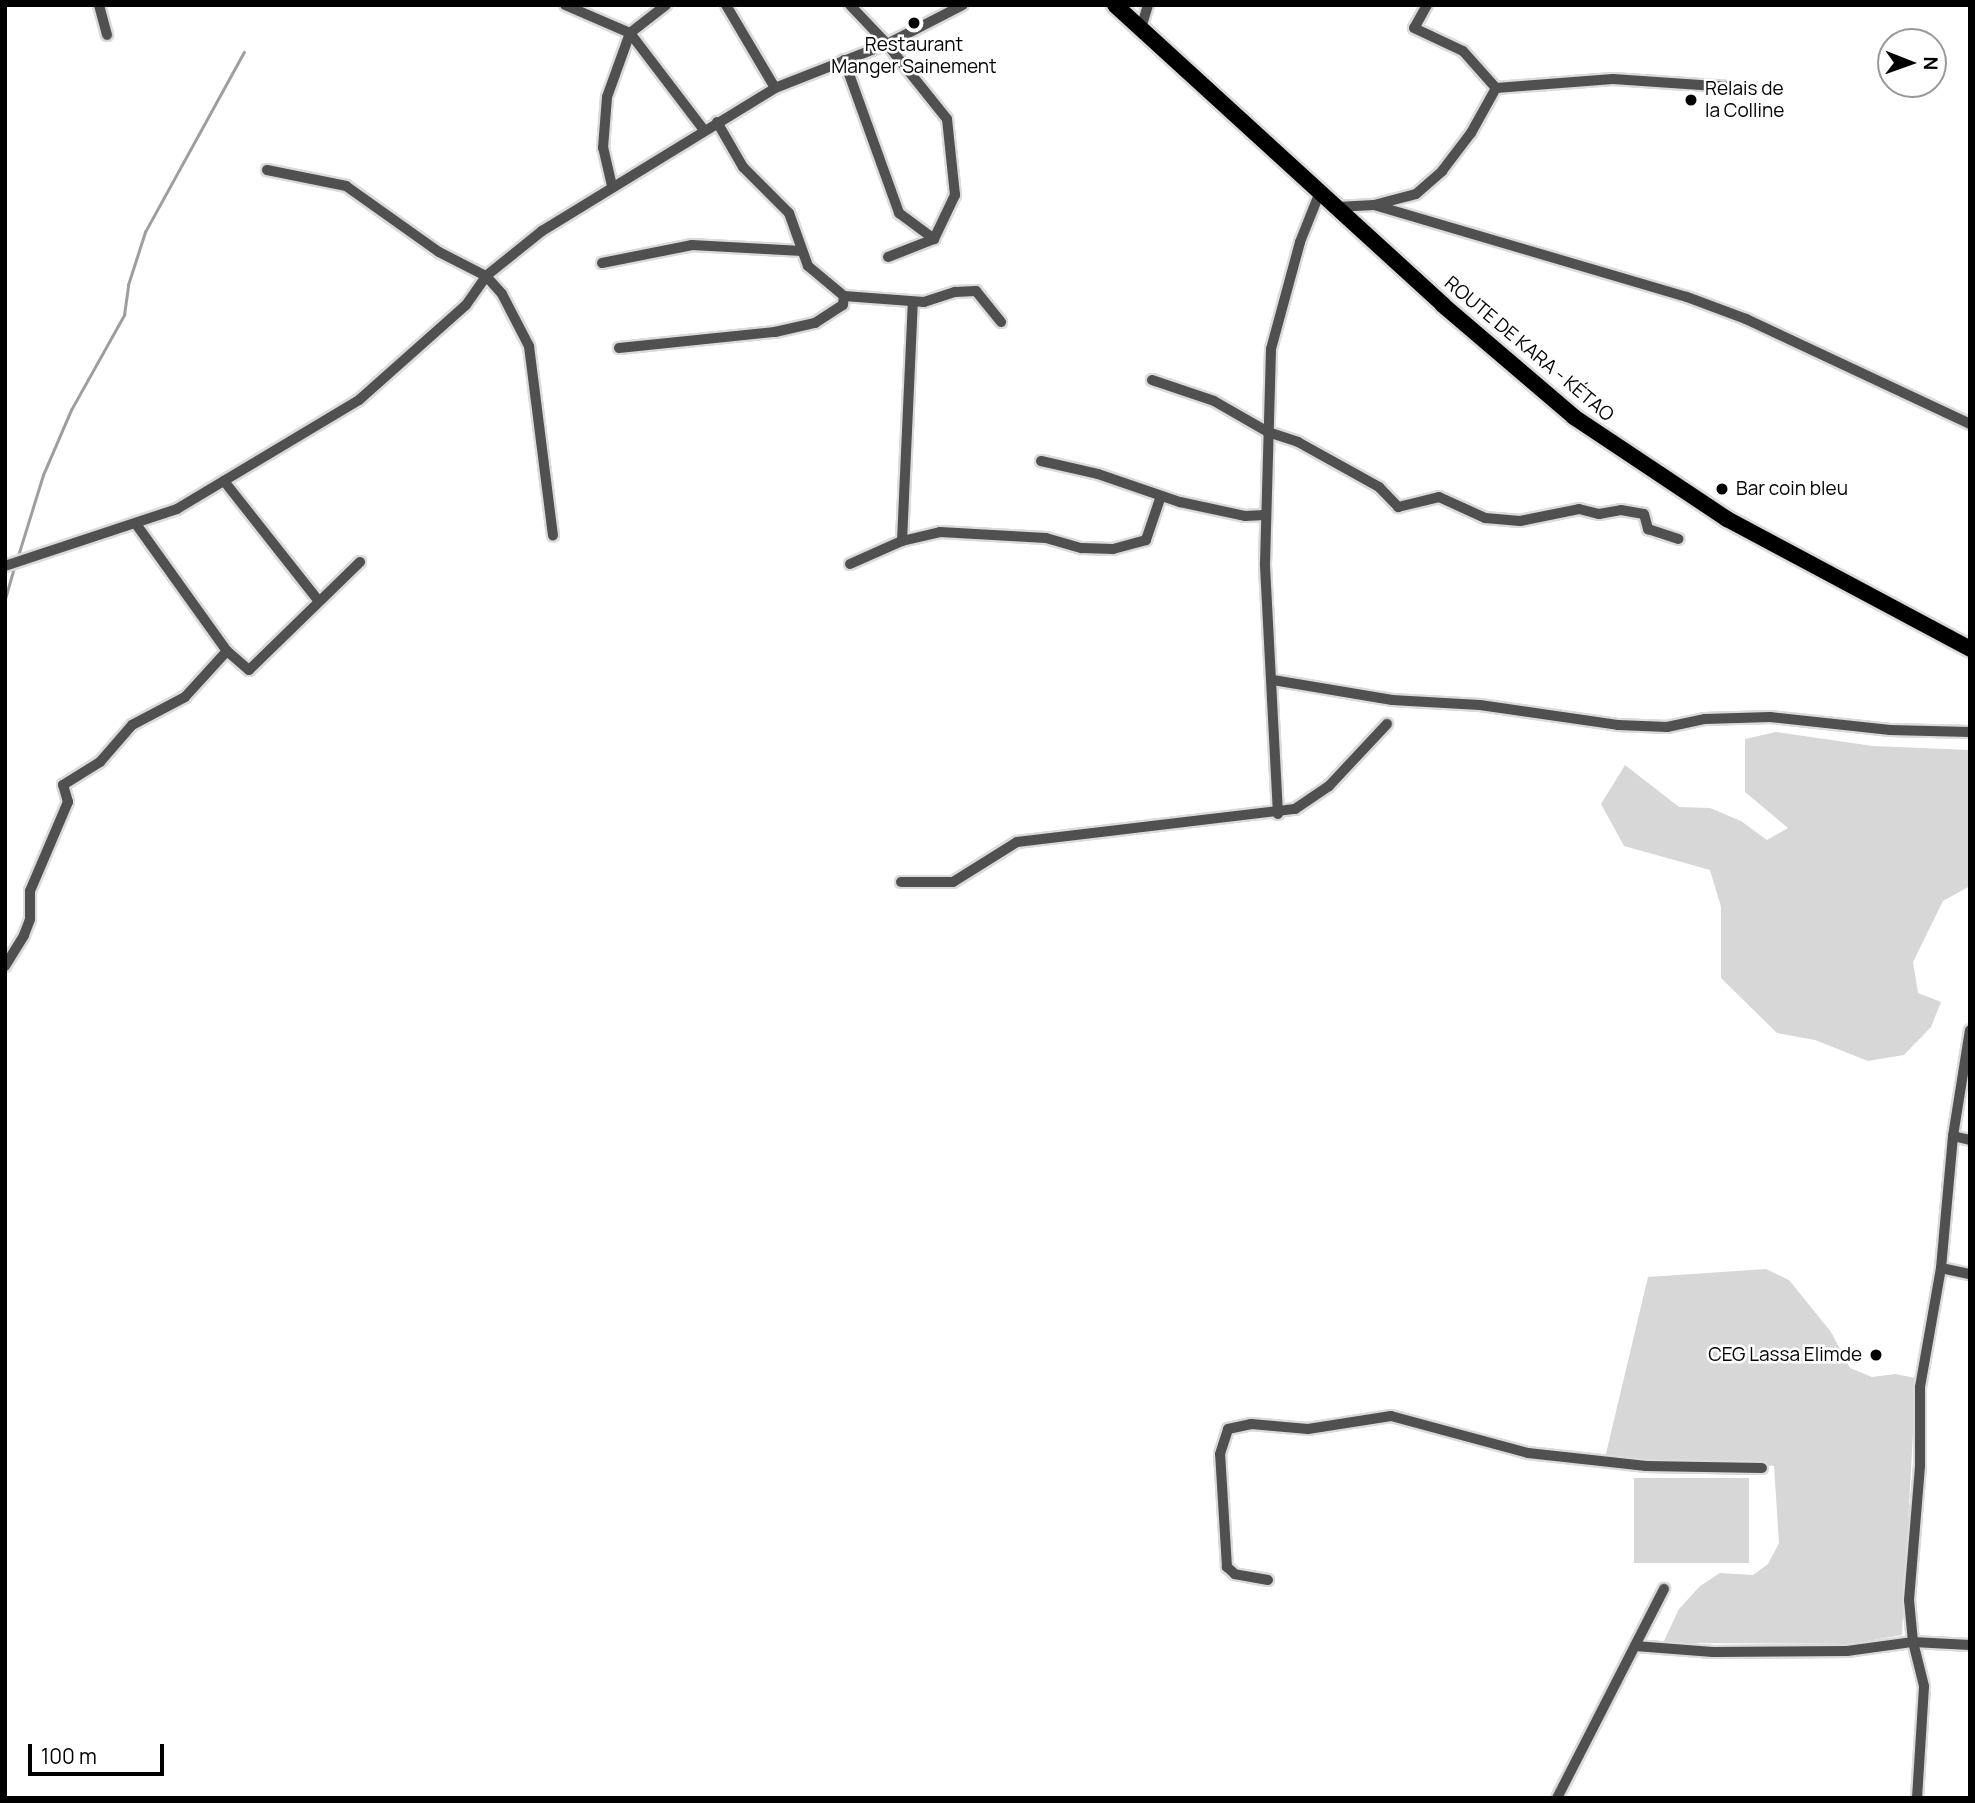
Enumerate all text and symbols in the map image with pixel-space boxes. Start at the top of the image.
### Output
marker: Restaurant Manger Sainement [906,15,922,31]
north arrow [1877,28,1947,98]
place label: Restaurant Manger Sainement [831,34,997,78]
text: N [1918,56,1944,70]
place label: Relais de la Colline [1705,78,1784,122]
marker: Relais de la Colline [1683,92,1699,108]
street label: ROUTE DE KARA - KÉTAO [1440,272,1618,426]
place label: Bar coin bleu [1736,478,1848,500]
marker: Bar coin bleu [1714,481,1730,497]
place label: CEG Lassa Elimde [1708,1344,1862,1366]
marker: CEG Lassa Elimde [1868,1347,1884,1363]
scale bar [32,1730,168,1774]
text: 100 m [41,1742,97,1770]

